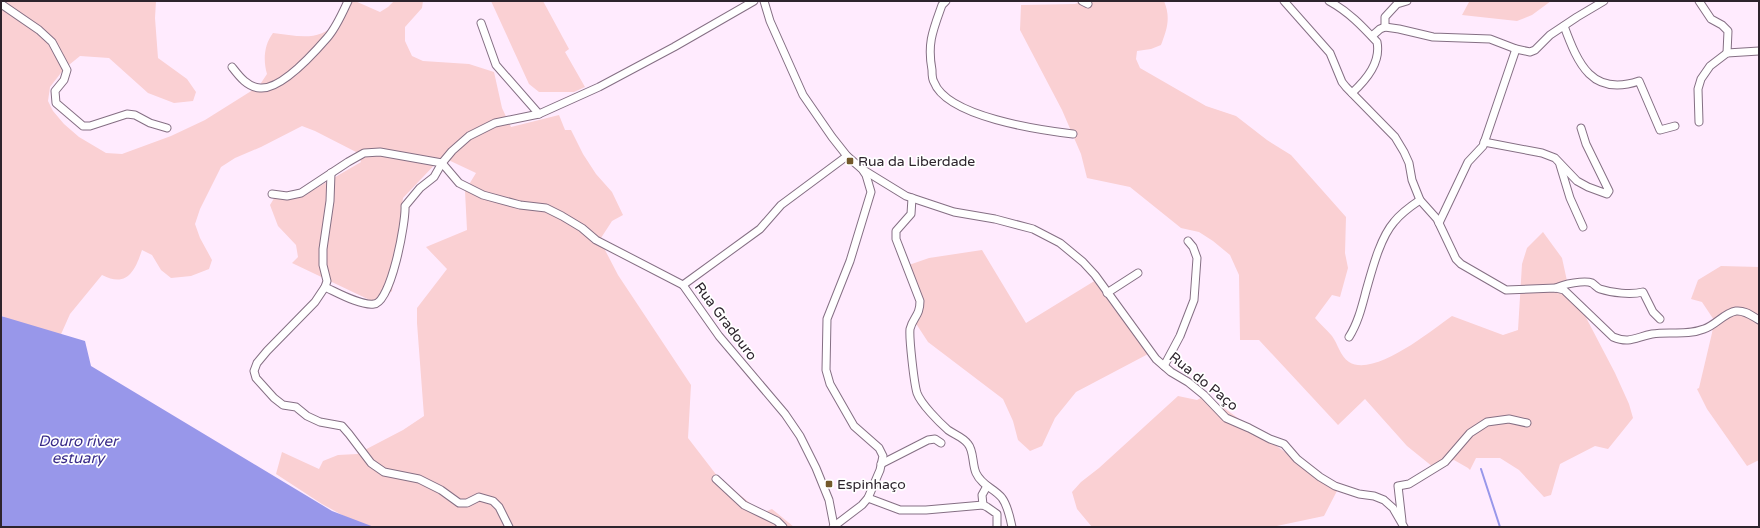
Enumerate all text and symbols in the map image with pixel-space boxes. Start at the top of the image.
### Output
place label: Rua da Liberdade [858,153,975,170]
marker: Rua da Liberdade [845,156,855,166]
street label: Rua Gradouro [691,279,760,364]
street label: Rua do Paço [1166,348,1242,414]
water label: Douro river estuary [38,432,120,467]
place label: Espinhaço [837,476,906,493]
marker: Espinhaço [824,479,834,489]

